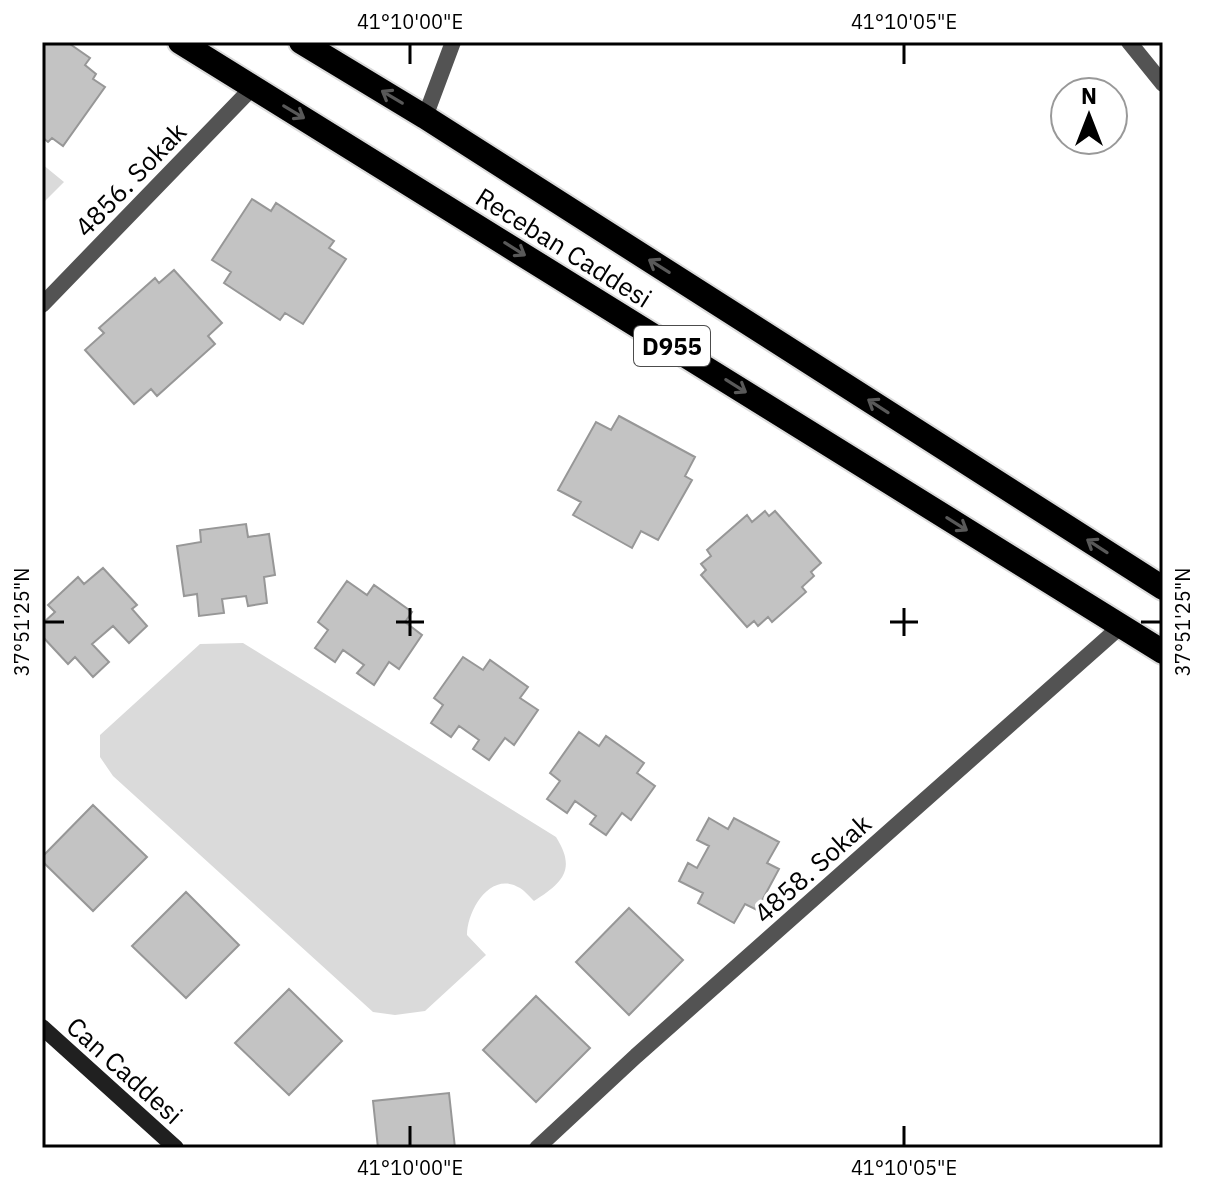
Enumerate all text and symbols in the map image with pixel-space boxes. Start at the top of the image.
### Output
text: 41°10'00"E [357,8,463,35]
text: 41°10'05"E [851,8,957,35]
north arrow [1049,76,1129,156]
text: N [1081,81,1097,110]
one-way arrow [381,89,404,105]
one-way arrow [282,105,305,121]
street label: 4856. Sokak [67,114,193,243]
street label: Receban Caddesi [470,179,658,315]
one-way arrow [503,241,526,257]
one-way arrow [648,257,671,273]
road number: D955 [634,326,710,366]
one-way arrow [724,379,747,395]
one-way arrow [868,397,890,414]
one-way arrow [945,516,968,532]
one-way arrow [1087,537,1109,554]
text: 37°51'25"N [8,568,35,676]
text: 37°51'25"N [1169,568,1196,676]
street label: 4858. Sokak [746,806,878,930]
street label: Can Caddesi [60,1009,190,1131]
text: 41°10'00"E [357,1154,463,1181]
text: 41°10'05"E [851,1154,957,1181]

